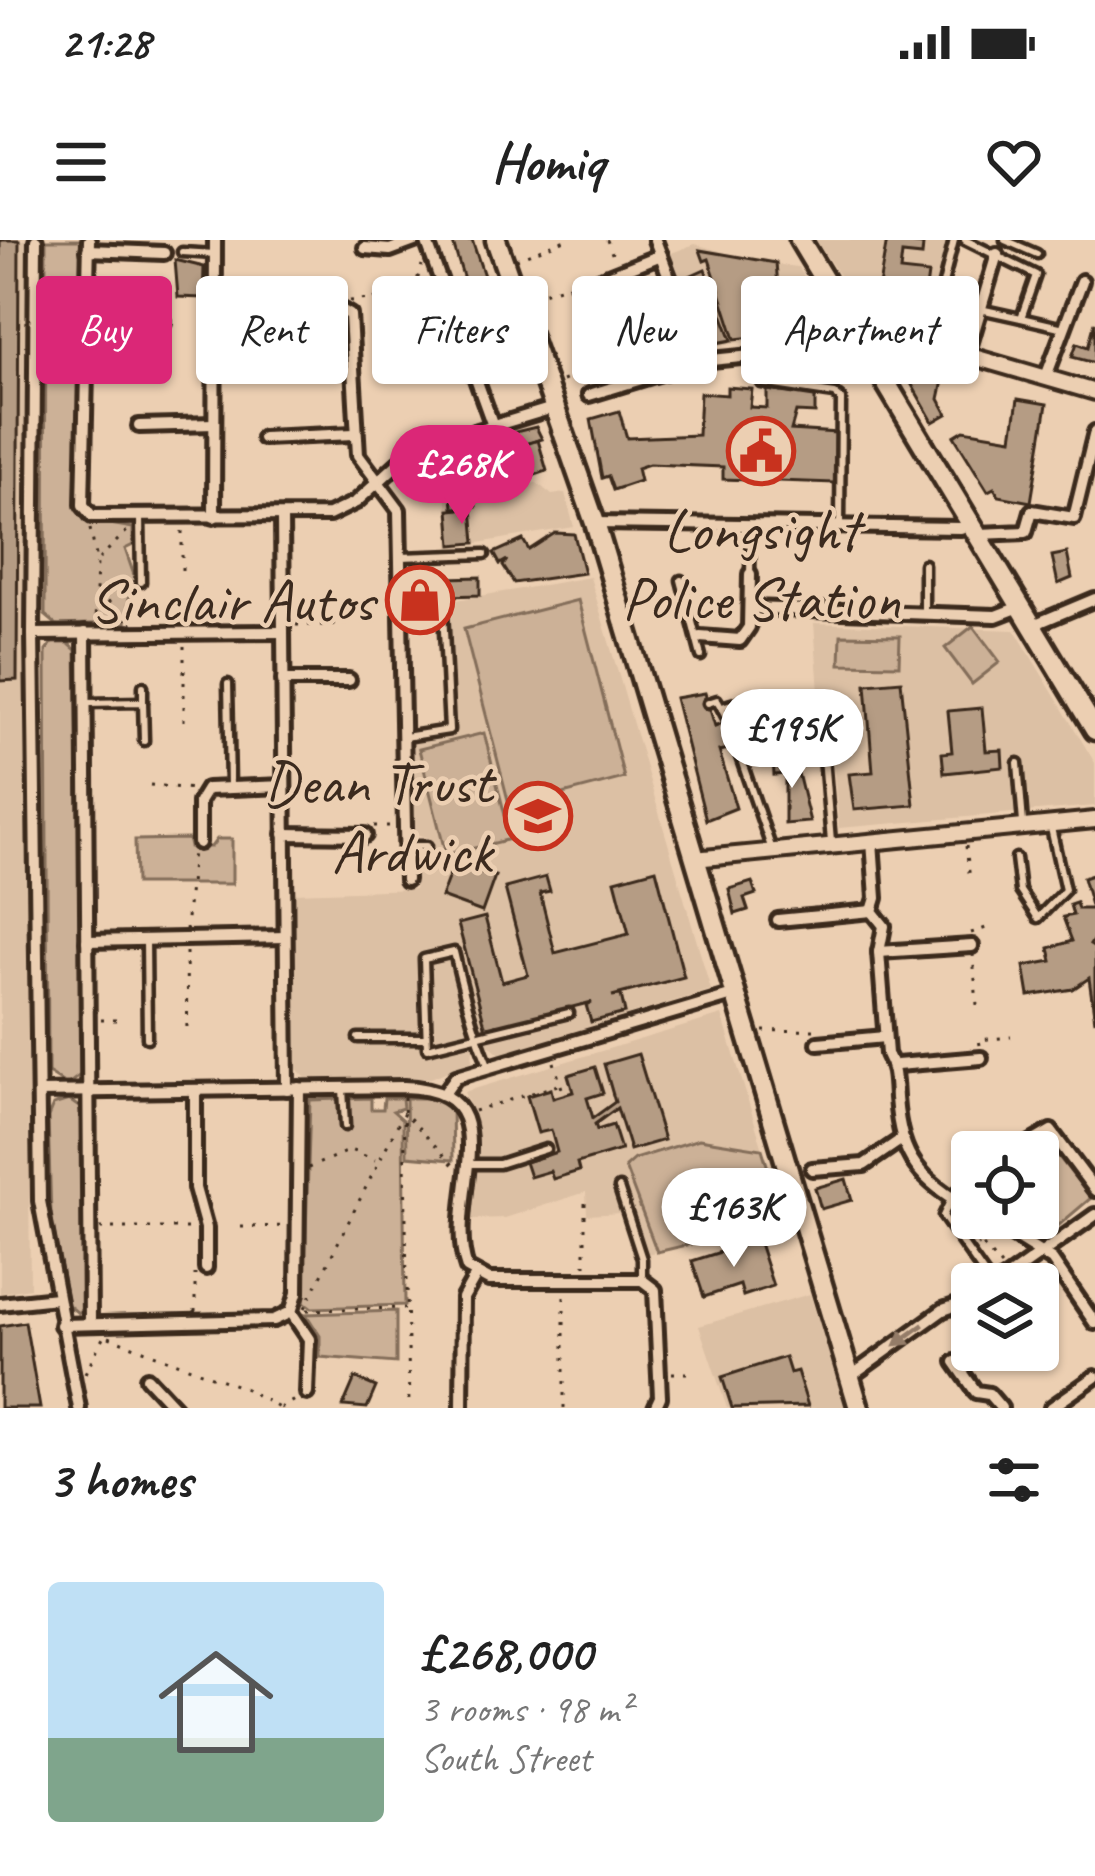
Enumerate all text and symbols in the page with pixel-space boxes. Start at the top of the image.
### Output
text: 21:28 [60,14,150,71]
text: Homiq [491,128,604,196]
icon: menu [48,129,114,195]
icon: heart [981,129,1047,195]
chip: Buy [36,276,172,384]
chip: Rent [196,276,348,384]
chip: Filters [372,276,548,384]
chip: New [572,276,717,384]
chip: Apartment [741,276,979,384]
public building icon: Longsight Police Station [726,416,796,486]
pin: £268K [378,425,546,527]
text: £268K [417,439,507,488]
place label: Longsight Police Station [622,492,901,637]
place label: Sinclair Autos [90,563,379,639]
shop icon: Sinclair Autos [385,565,455,635]
pin: £195K [708,689,876,791]
text: £195K [748,703,836,752]
place label: Dean Trust Ardwick [263,745,497,890]
school or university icon: Dean Trust Ardwick [503,781,573,851]
map controls [951,1131,1059,1371]
button: locate [951,1131,1059,1239]
pin: £163K [650,1168,818,1270]
text: £163K [689,1182,779,1231]
button: layers [951,1263,1059,1371]
one-way arrow [893,1322,925,1346]
icon: filters [981,1447,1047,1513]
text: 3 homes [48,1448,192,1512]
text: £268,000 [420,1621,592,1685]
icon: home [144,1630,288,1774]
text: 3 rooms · 98 m² [420,1685,631,1734]
text: South Street [420,1734,591,1783]

